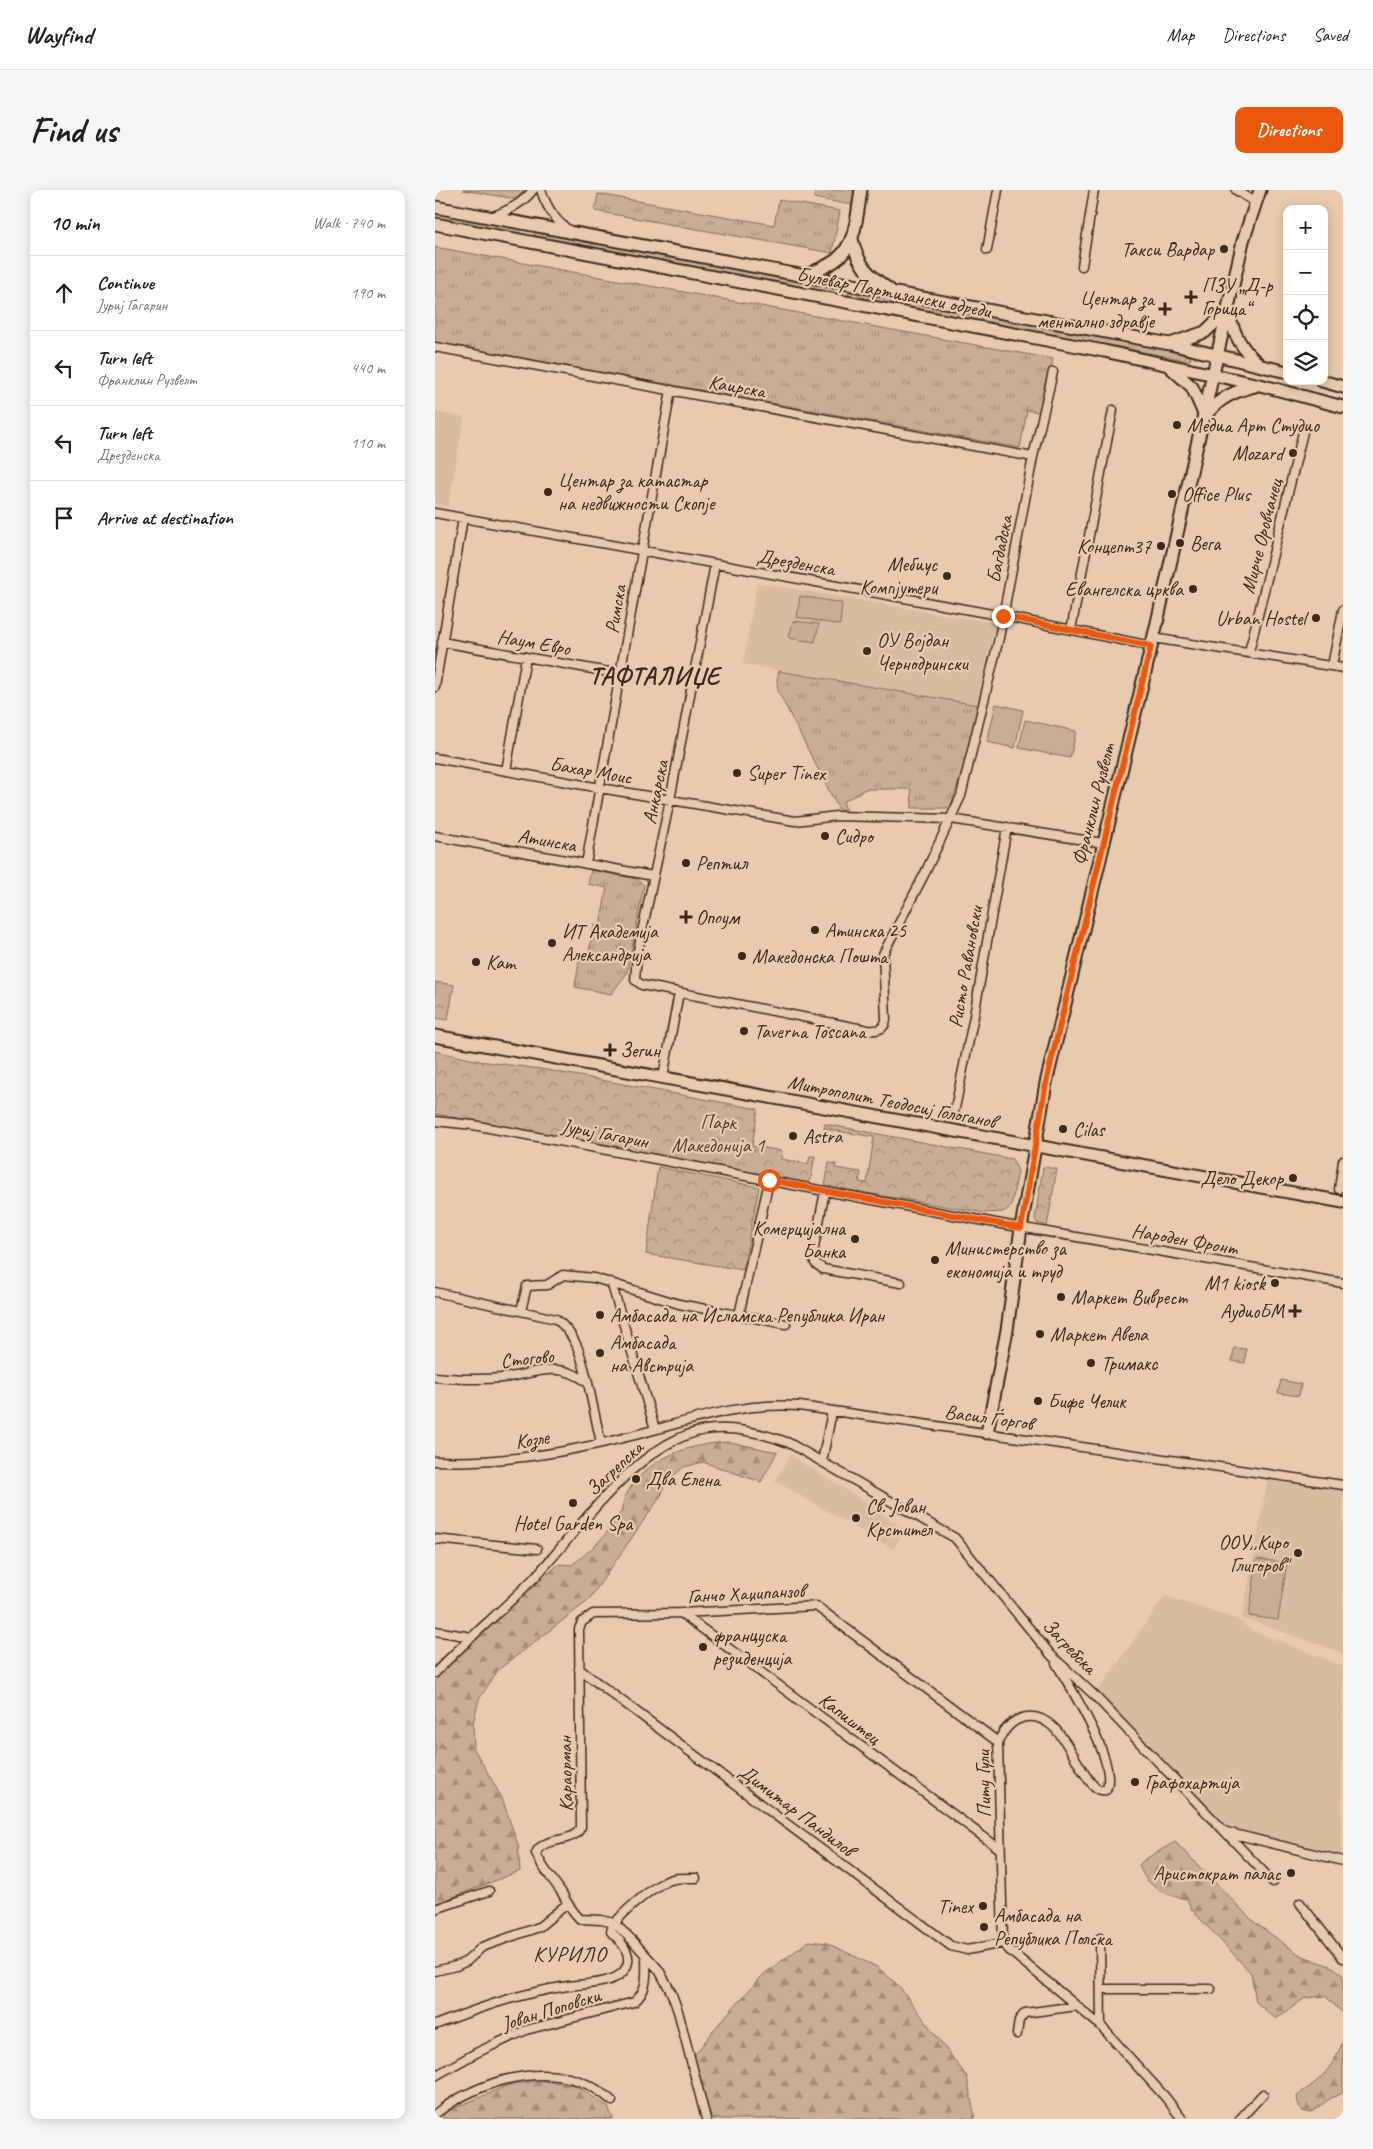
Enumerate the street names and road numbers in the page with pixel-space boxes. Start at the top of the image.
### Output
street label: Булевар Партизански одреди [795,261,995,324]
street label: Каирска [707,369,769,404]
street label: Мирче Оровчанец [1235,474,1288,596]
street label: Багдадска [981,512,1019,585]
street label: Дрезденска [755,543,839,582]
street label: Римска [599,581,632,635]
street label: Наум Евро [496,624,573,661]
street label: Франклин Рузвелт [1066,740,1121,868]
street label: Бахар Моис [548,751,634,790]
street label: Анкарска [637,756,675,826]
street label: Атинска [516,823,580,858]
street label: Ристо Равановски [943,903,989,1030]
street label: Митрополит Теодосиј Гологанов [786,1069,1003,1135]
street label: Јуриј Гагарин [559,1113,652,1154]
street label: Народен Фронт [1130,1218,1241,1261]
street label: Стогово [499,1343,556,1374]
street label: Васил Ѓоргов [943,1399,1038,1437]
street label: Козле [513,1424,552,1455]
street label: Загрепска [580,1434,650,1501]
street label: Ганчо Хаџипанзов [687,1578,810,1609]
street label: Загребска [1037,1613,1103,1681]
street label: Капиштец [814,1687,887,1751]
street label: Караорман [552,1734,579,1812]
street label: Питу Гули [970,1748,997,1818]
street label: Димитар Пандилов [734,1759,863,1865]
street label: Јован Поповски [498,1982,605,2037]

